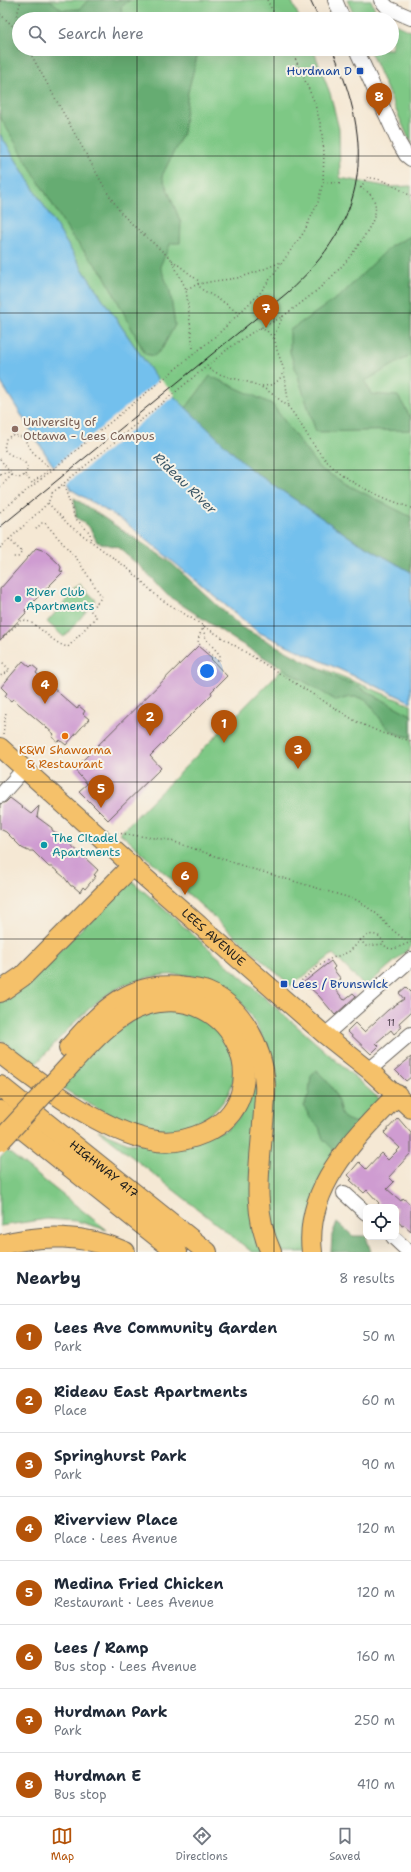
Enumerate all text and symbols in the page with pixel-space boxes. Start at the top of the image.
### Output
search box [12,12,399,56]
icon: search [26,23,48,45]
text: Search here [58,24,144,44]
place label: Hurdman D [287,63,352,79]
marker: Hurdman D [355,66,365,76]
pin: 8 [366,83,392,116]
pin: 7 [253,295,279,328]
place label: University of Ottawa - Lees Campus [23,414,155,444]
marker: University of Ottawa - Lees Campus [10,424,20,434]
water label: Rideau River [150,449,221,518]
place label: River Club Apartments [26,584,95,614]
marker: River Club Apartments [13,594,23,604]
your location [197,661,217,681]
pin: 4 [32,671,58,704]
pin: 2 [137,703,163,736]
pin: 1 [211,710,237,743]
marker: K&W Shawarma & Restaurant [60,731,70,741]
pin: 3 [285,736,311,769]
place label: K&W Shawarma & Restaurant [19,742,112,772]
pin: 5 [88,775,114,808]
place label: The Citadel Apartments [52,830,121,860]
marker: The Citadel Apartments [39,840,49,850]
pin: 6 [172,862,198,895]
street label: LEES AVENUE [178,905,249,970]
place label: Lees / Brunswick [292,976,389,992]
marker: Lees / Brunswick [279,979,289,989]
house number: 11 [387,1016,395,1029]
street label: HIGHWAY 417 [66,1137,142,1202]
map controls [363,1204,399,1240]
button: locate [363,1204,399,1240]
text: Nearby [16,1267,81,1289]
text: 8 results [339,1270,395,1287]
text: Lees Ave Community Garden [54,1318,277,1338]
text: 1 [26,1328,32,1345]
text: 50 m [362,1328,395,1345]
text: Park [54,1338,82,1355]
text: Rideau East Apartments [54,1382,248,1402]
text: 2 [24,1392,34,1409]
text: 60 m [362,1392,395,1409]
text: Place [54,1402,87,1419]
text: Springhurst Park [54,1446,187,1466]
text: 3 [24,1456,34,1473]
text: 90 m [361,1456,395,1473]
text: Park [54,1466,82,1483]
text: Riverview Place [54,1510,178,1530]
text: 4 [24,1520,34,1537]
text: 120 m [357,1520,395,1537]
text: Place · Lees Avenue [54,1530,178,1547]
text: Medina Fried Chicken [54,1574,223,1594]
text: 5 [25,1584,33,1601]
text: 120 m [357,1584,395,1601]
text: Restaurant · Lees Avenue [54,1594,214,1611]
text: Lees / Ramp [54,1638,148,1658]
text: 6 [24,1648,34,1665]
text: 160 m [357,1648,395,1665]
text: Bus stop · Lees Avenue [54,1658,197,1675]
text: Hurdman Park [54,1702,168,1722]
text: 7 [24,1712,34,1729]
text: 250 m [354,1712,395,1729]
text: Park [54,1722,82,1739]
text: Hurdman E [54,1766,141,1786]
text: 8 [24,1776,34,1793]
text: 410 m [357,1776,395,1793]
text: Bus stop [54,1786,106,1803]
tab: Map [51,1825,74,1864]
tab: Directions [175,1825,228,1864]
tab: Saved [329,1825,360,1864]

